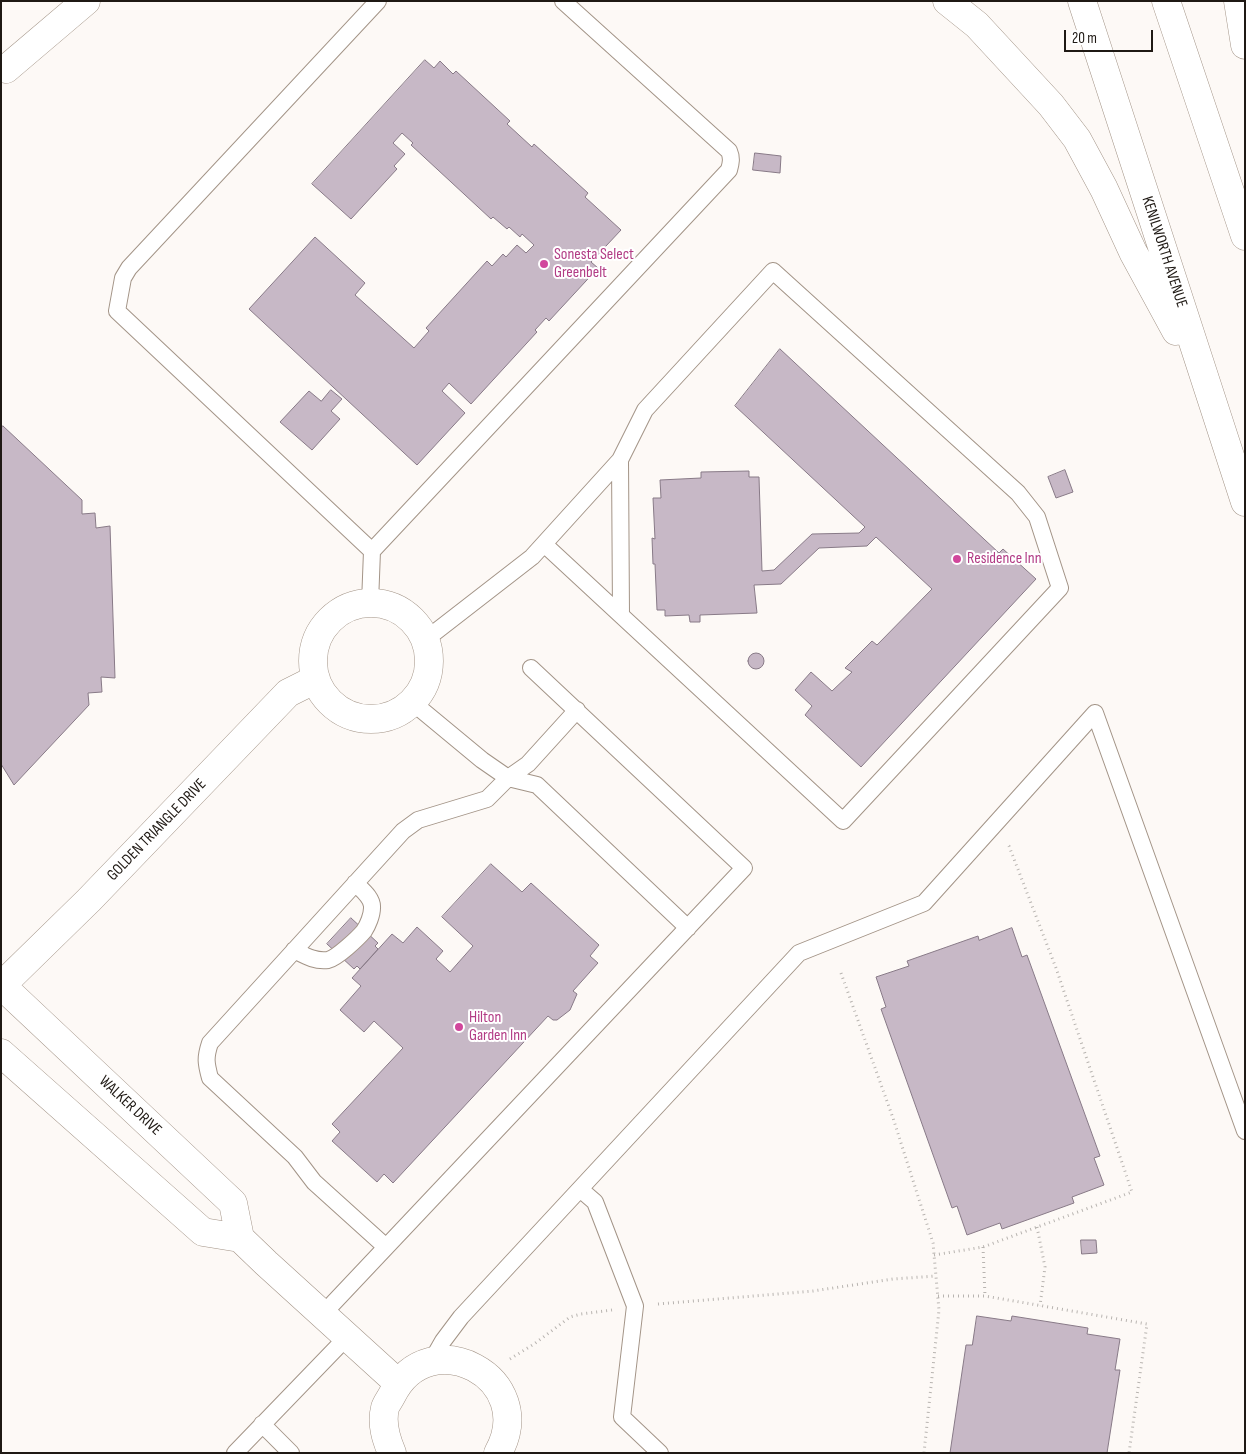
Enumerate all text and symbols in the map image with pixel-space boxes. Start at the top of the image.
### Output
scale bar [1066,20,1155,52]
text: 20 m [1072,29,1097,48]
street label: KENILWORTH AVENUE [1137,194,1191,310]
place label: Sonesta Select Greenbelt [554,245,634,283]
marker: Sonesta Select Greenbelt [538,258,550,270]
place label: Residence Inn [967,549,1042,569]
marker: Residence Inn [951,553,963,565]
street label: GOLDEN TRIANGLE DRIVE [103,775,211,885]
place label: Hilton Garden Inn [469,1008,527,1046]
marker: Hilton Garden Inn [453,1021,465,1033]
street label: WALKER DRIVE [95,1072,165,1140]

